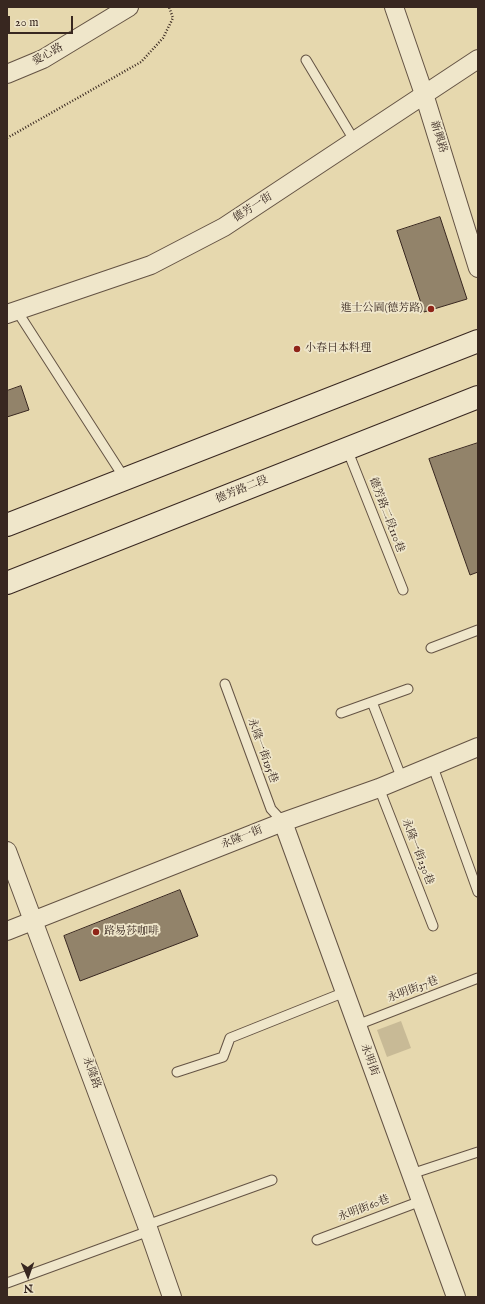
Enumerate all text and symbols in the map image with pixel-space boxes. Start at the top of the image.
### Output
scale bar [10,8,75,34]
text: 20 m [15,15,38,30]
street label: 愛心路 [30,41,66,69]
street label: 新興路 [427,119,449,155]
street label: 德芳一街 [231,190,275,226]
place label: 進士公園(德芳路) [340,302,423,316]
marker: 進士公園(德芳路) [426,304,436,314]
place label: 小春日本料理 [305,342,371,356]
marker: 小春日本料理 [292,344,302,354]
street label: 德芳路二段 [214,474,270,506]
street label: 德芳路二段110巷 [366,476,406,554]
street label: 永隆一街195巷 [244,717,280,785]
street label: 永隆一街230巷 [398,817,436,887]
street label: 永隆一街 [219,824,265,852]
place label: 路易莎咖啡 [104,925,159,939]
marker: 路易莎咖啡 [91,927,101,937]
street label: 永明街37巷 [386,974,440,1006]
street label: 永明街 [357,1042,381,1078]
street label: 永隆路 [79,1055,103,1091]
street label: 永明街60巷 [336,1193,392,1225]
north arrow [8,1256,48,1296]
text: N [23,1281,33,1295]

